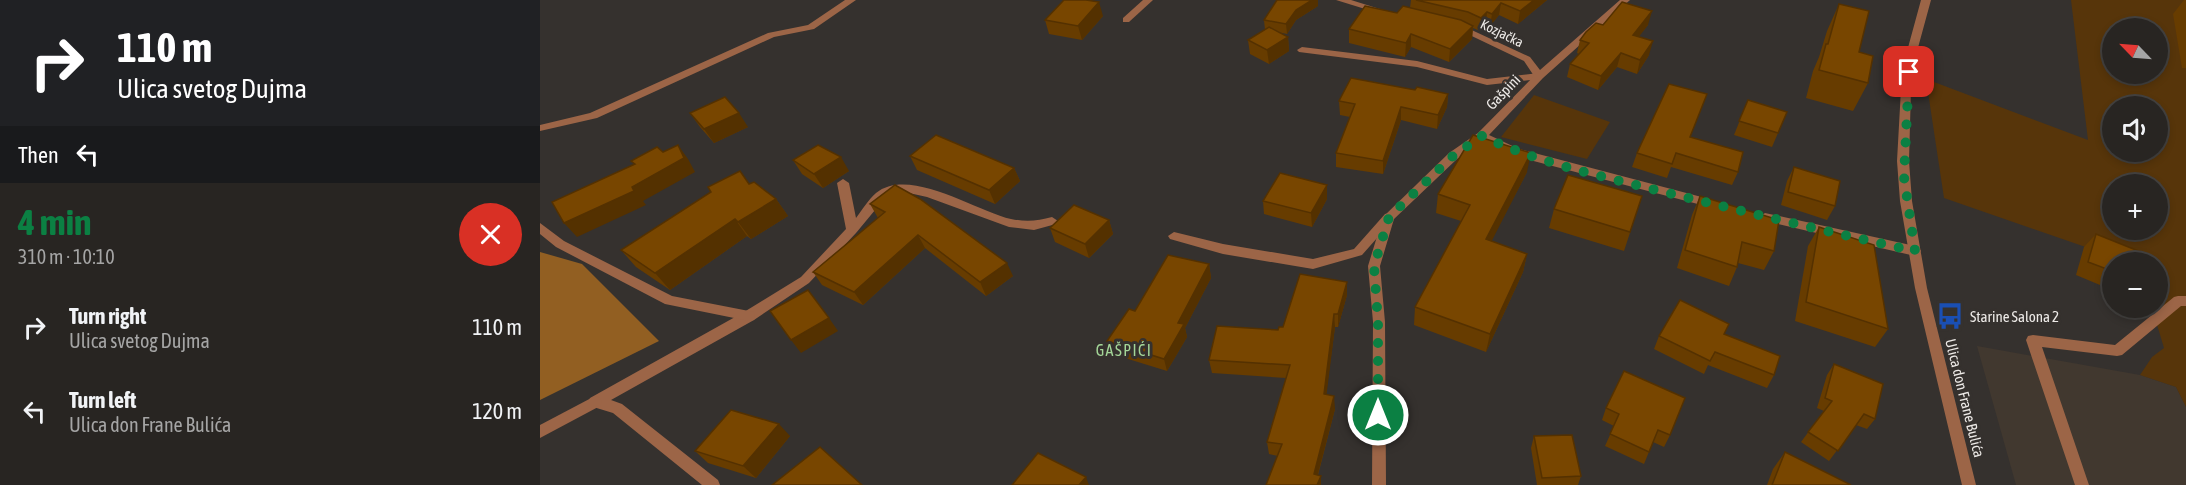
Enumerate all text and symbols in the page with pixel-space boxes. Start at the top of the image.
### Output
street label: Kozjačka [1478,16,1526,50]
north arrow [2102,18,2168,84]
map controls [2102,18,2168,318]
text: 110 m [117,23,212,71]
icon: right [18,24,96,102]
pin [1883,46,1934,97]
icon: arrive [1892,55,1925,88]
street label: Gašpini [1482,71,1524,113]
text: Ulica svetog Dujma [117,73,307,104]
button: sound [2102,96,2168,162]
icon: left [71,138,104,171]
text: Then [18,142,59,168]
button: + [2102,174,2168,240]
text: 4 min [18,201,92,243]
button: close [459,203,522,266]
text: 310 m · 10:10 [18,245,115,268]
button: − [2102,252,2168,318]
bus stop icon: Starine Salona 2 [1935,301,1965,331]
text: Turn right [69,303,146,329]
place label: Starine Salona 2 [1970,308,2059,325]
icon: right [18,311,51,344]
text: 110 m [472,314,522,340]
text: Ulica svetog Dujma [69,329,210,352]
street label: Ulica don Frane Bulića [1942,337,1988,459]
district label: GAŠPIĆI [1096,341,1152,359]
position arrow [1346,383,1410,447]
text: Turn left [69,387,136,413]
icon: left [18,395,51,428]
text: 120 m [472,398,522,424]
text: Ulica don Frane Bulića [69,413,231,436]

